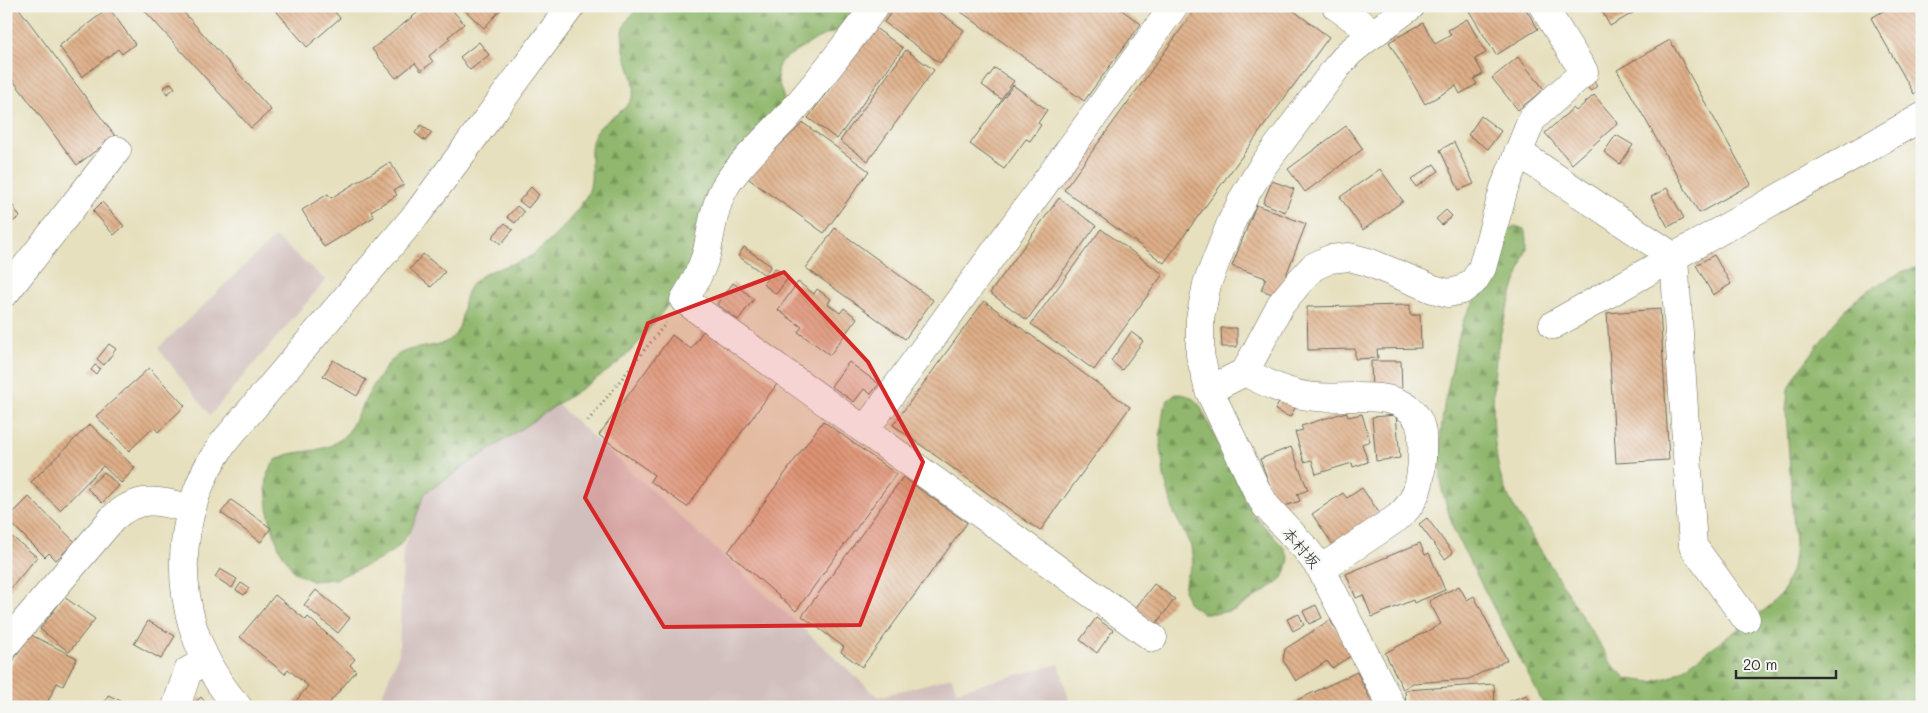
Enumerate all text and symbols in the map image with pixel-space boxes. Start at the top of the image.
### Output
street label: 本村坂 [1278,522,1326,572]
scale bar [1736,648,1836,680]
text: 20 m [1743,654,1777,674]

